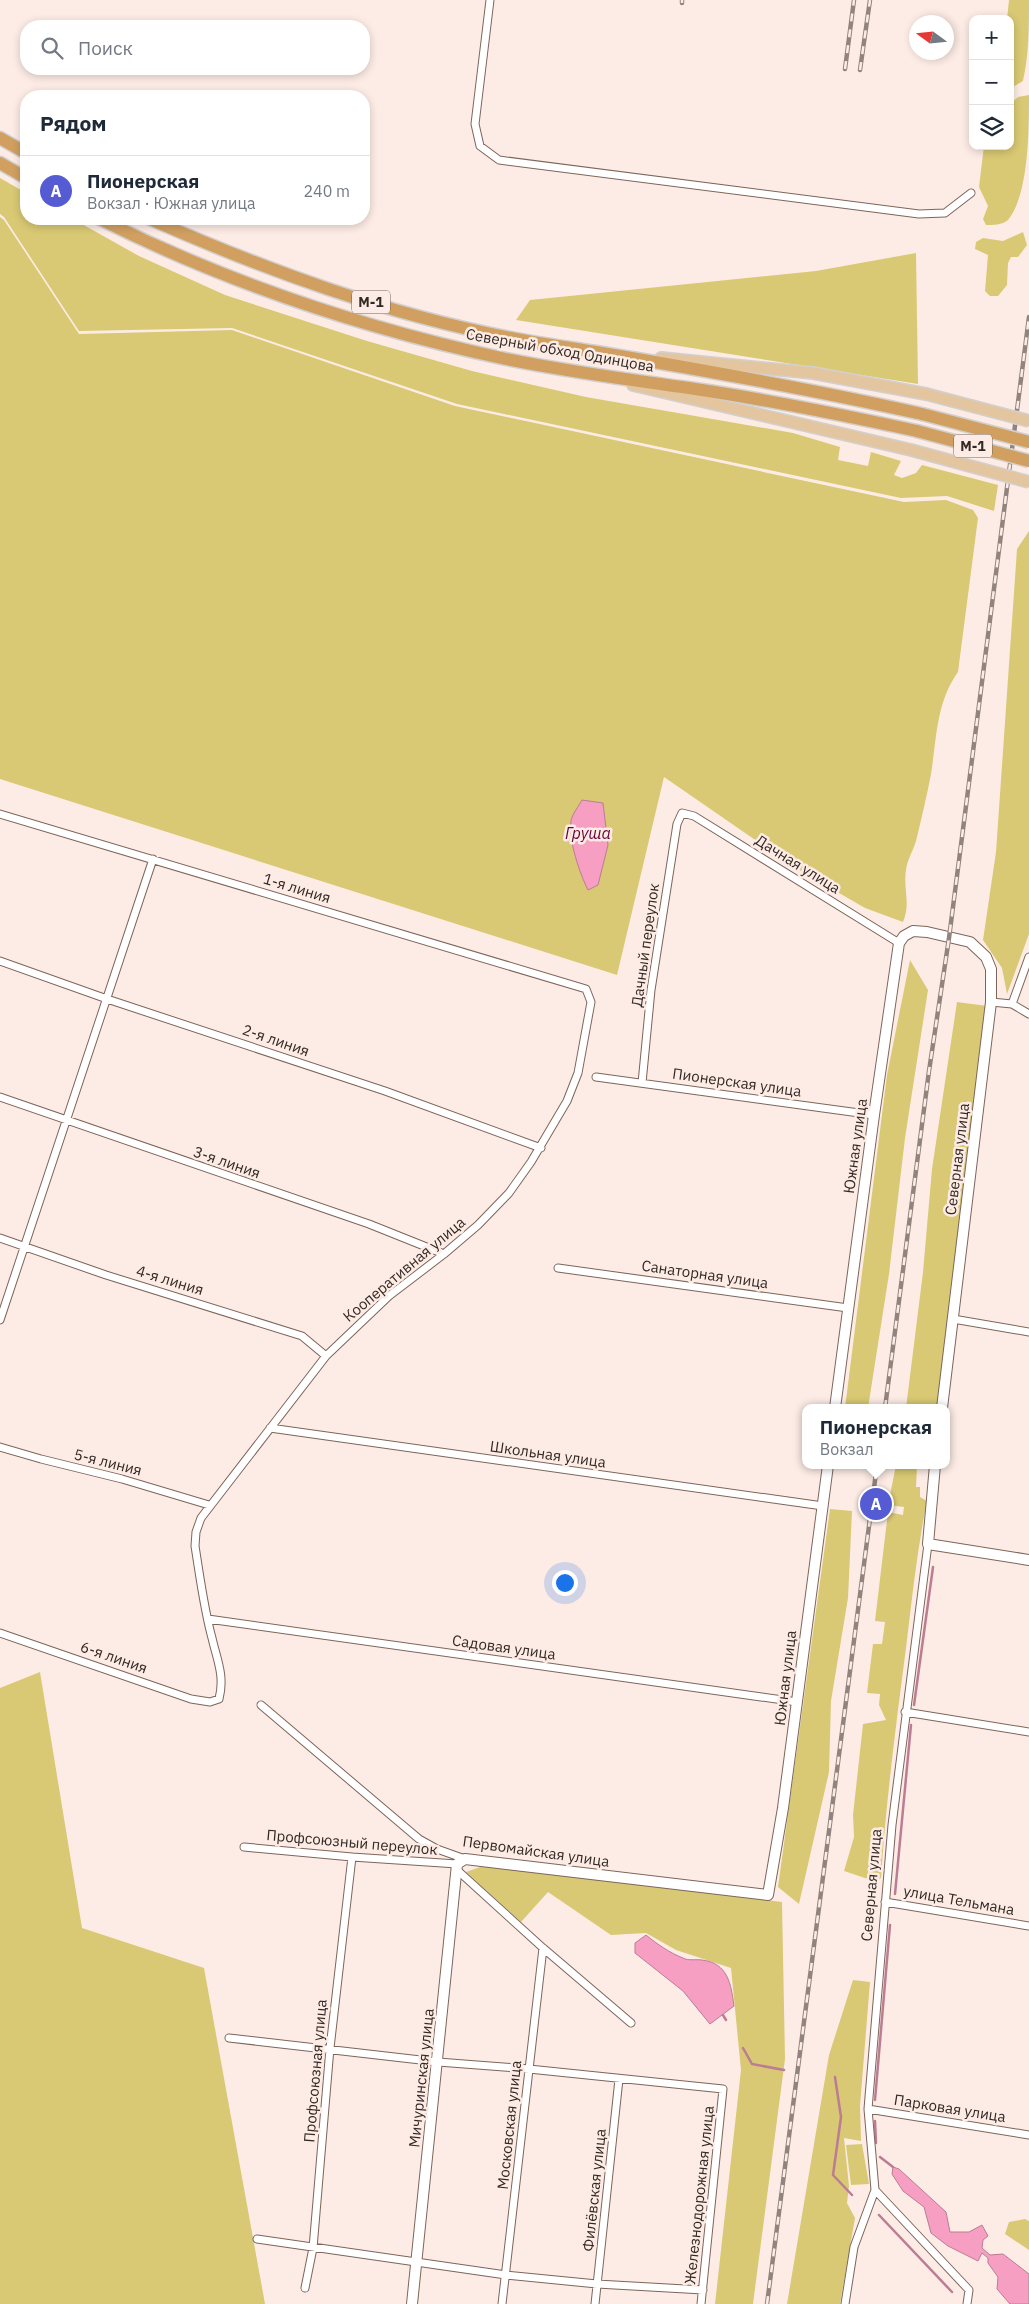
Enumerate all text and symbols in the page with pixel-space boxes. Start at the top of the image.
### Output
north arrow [909,15,954,60]
map controls [969,15,1014,150]
button: + [969,15,1014,60]
search box [20,20,370,75]
icon: search [38,34,66,62]
text: Поиск [78,36,133,60]
button: − [969,60,1014,105]
button: layers [969,105,1014,150]
text: Рядом [40,109,107,137]
text: Пионерская [87,169,199,193]
text: A [51,181,61,201]
text: 240 m [303,181,350,201]
text: Вокзал · Южная улица [87,193,256,213]
road number: М-1 [352,290,390,314]
street label: Северный обход Одинцова [464,324,656,376]
road number: М-1 [954,434,992,458]
water label: Груша [565,823,611,843]
street label: Дачная улица [752,830,844,898]
street label: 1-я линия [261,869,333,907]
street label: Дачный переулок [627,882,663,1008]
street label: 2-я линия [240,1020,312,1060]
street label: Пионерская улица [671,1064,803,1100]
street label: Южная улица [839,1097,871,1195]
street label: Северная улица [941,1102,973,1216]
street label: 3-я линия [191,1142,263,1182]
street label: Кооперативная улица [339,1212,469,1326]
street label: Санаторная улица [640,1256,770,1292]
street label: 4-я линия [134,1261,206,1299]
popup [802,1404,950,1469]
text: Пионерская [820,1415,932,1439]
street label: Школьная улица [489,1436,607,1472]
text: Вокзал [820,1439,874,1459]
street label: 5-я линия [72,1444,144,1480]
pin: A [860,1485,892,1523]
your location [552,1570,578,1596]
street label: Южная улица [770,1629,800,1727]
street label: Садовая улица [451,1630,557,1664]
street label: 6-я линия [78,1637,150,1677]
street label: Профсоюзный переулок [266,1825,438,1859]
street label: Северная улица [857,1828,885,1942]
street label: Первомайская улица [461,1831,611,1871]
street label: улица Тельмана [902,1881,1016,1919]
street label: Профсоюзная улица [299,1999,331,2143]
street label: Мичуринская улица [404,2008,438,2148]
street label: Московская улица [493,2060,525,2190]
street label: Парковая улица [893,2090,1007,2126]
street label: Железнодорожная улица [680,2105,718,2285]
street label: Филёвская улица [578,2128,610,2252]

